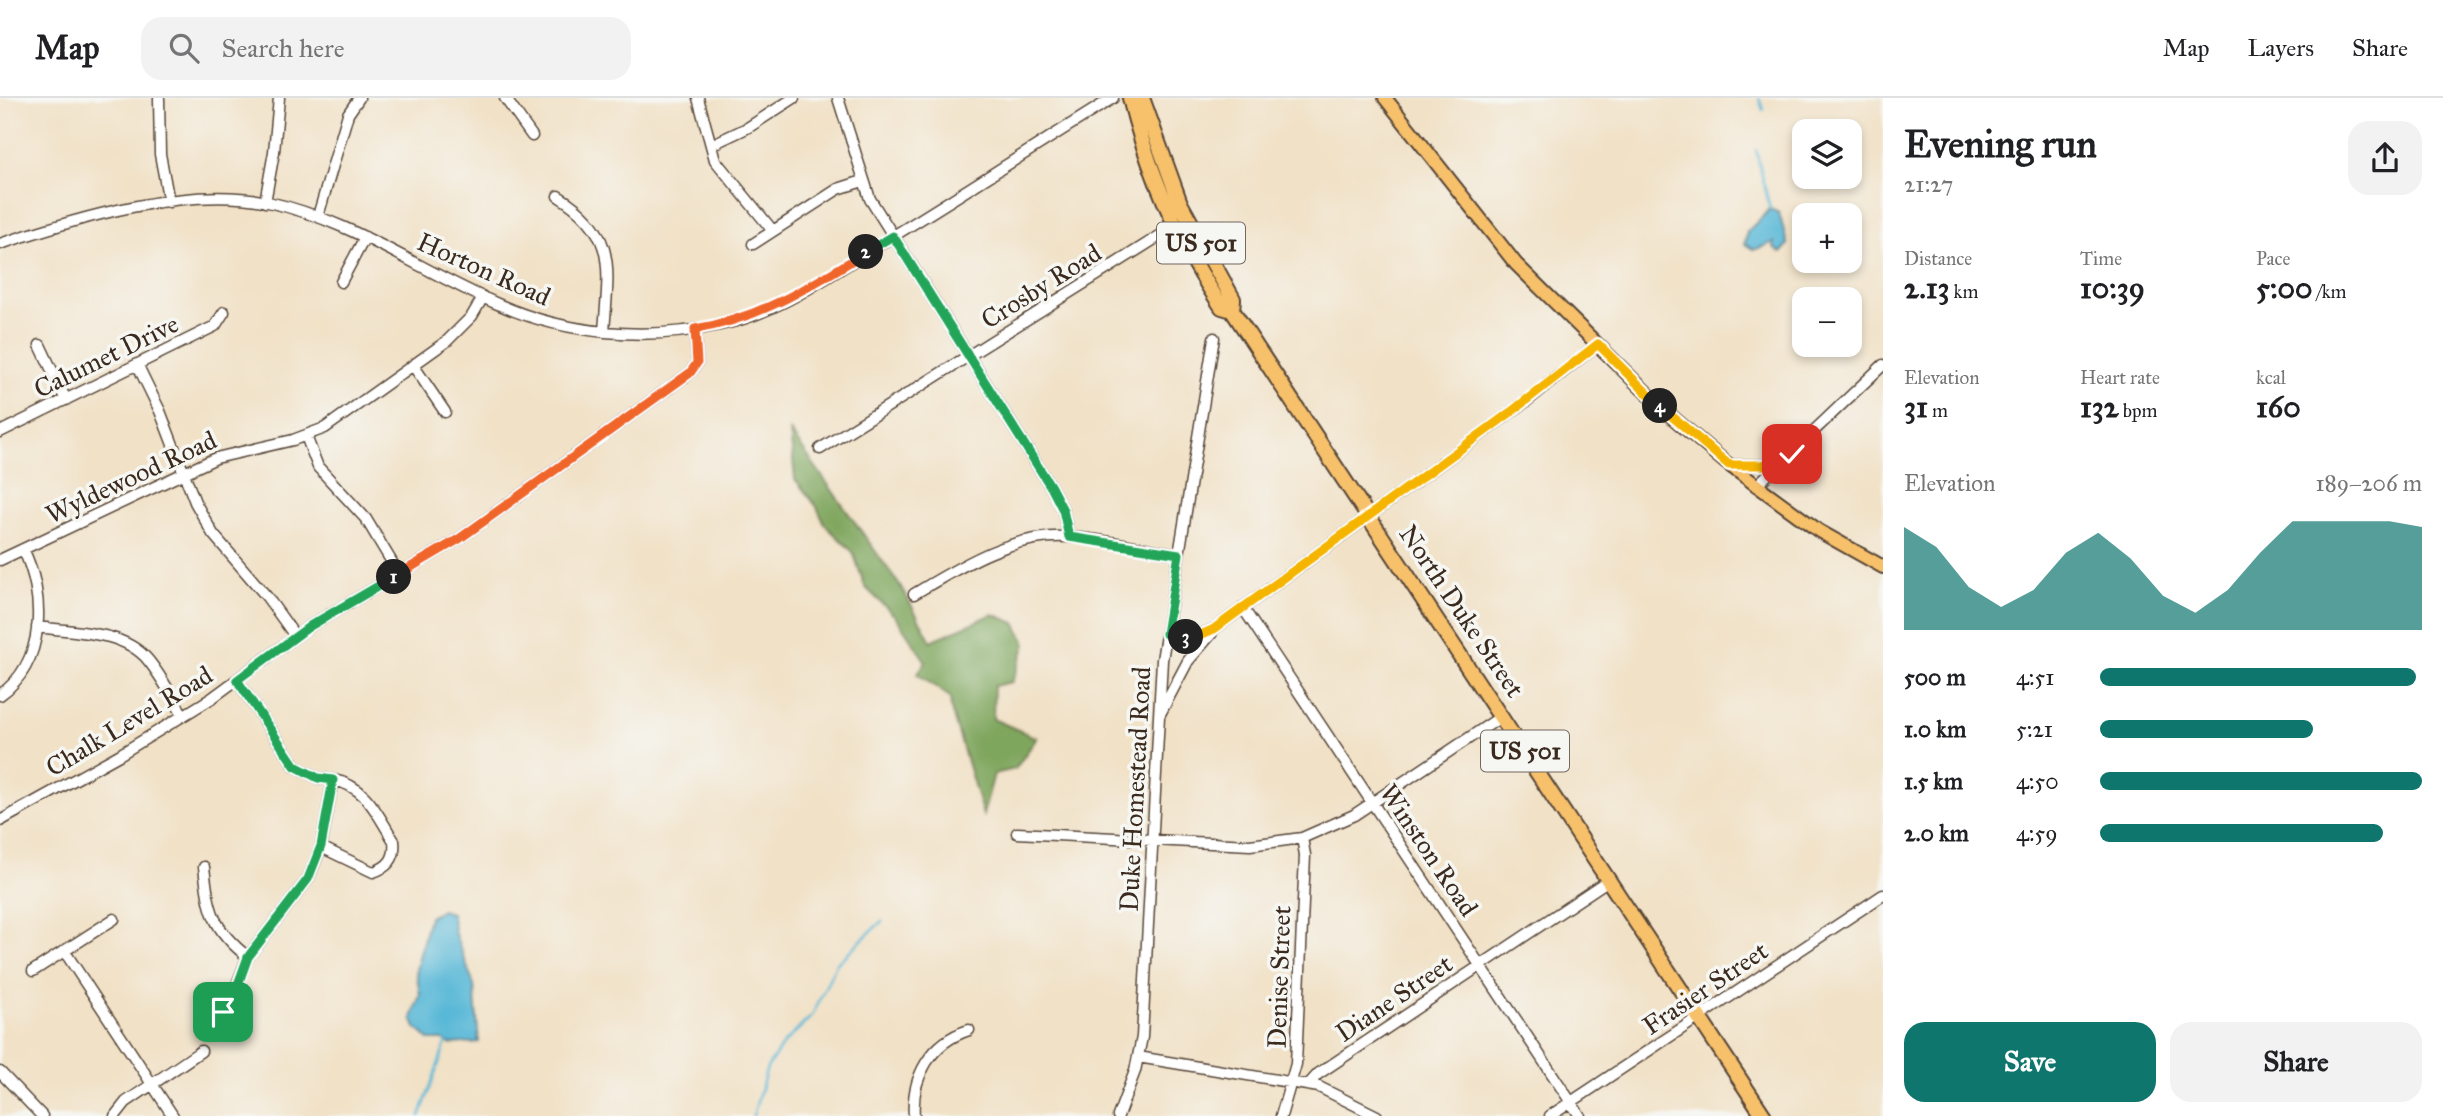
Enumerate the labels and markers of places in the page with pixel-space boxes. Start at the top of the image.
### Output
pin: 2 [848,234,884,270]
pin: 4 [1642,388,1678,424]
pin [1762,424,1822,484]
pin: 1 [376,560,412,594]
pin: 3 [1168,620,1204,654]
pin [193,982,253,1042]

